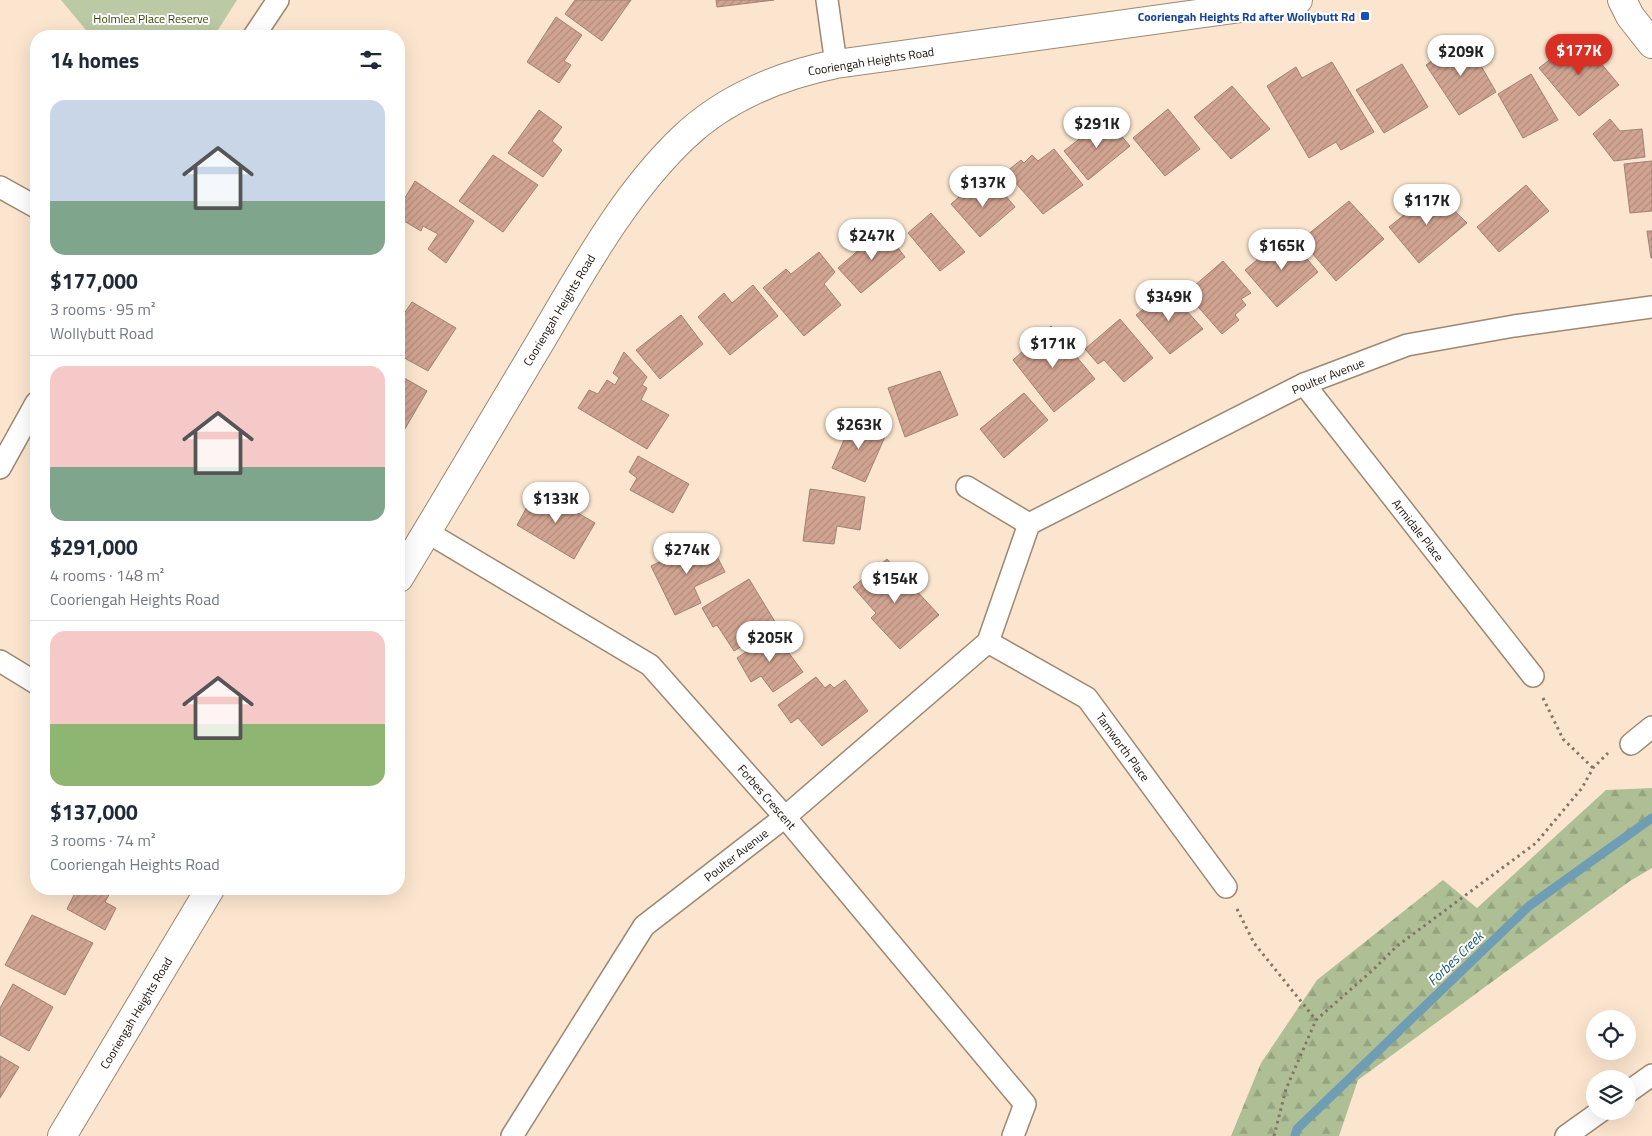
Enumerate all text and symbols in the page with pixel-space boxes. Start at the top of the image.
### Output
place label: Cooriengah Heights Rd after Wollybutt Rd [1138,7,1355,26]
park label: Holmlea Place Reserve [93,9,209,28]
marker: Cooriengah Heights Rd after Wollybutt Rd [1359,10,1371,22]
pin: $209K [1426,34,1496,77]
pin: $177K [1544,34,1614,76]
text: $177K [1556,38,1602,62]
text: $209K [1438,39,1484,63]
street label: Cooriengah Heights Road [807,42,935,80]
text: 14 homes [50,44,139,76]
icon: filters [357,46,385,74]
pin: $291K [1062,106,1132,149]
text: $291K [1074,111,1120,135]
icon: home [173,133,263,223]
pin: $137K [948,166,1018,208]
text: $137K [960,170,1006,194]
pin: $117K [1392,184,1462,226]
text: $117K [1404,188,1450,212]
pin: $247K [837,218,907,261]
text: $247K [849,223,895,247]
pin: $165K [1247,228,1317,271]
text: $165K [1259,233,1305,257]
street label: Cooriengah Heights Road [518,251,600,369]
text: $177,000 [50,265,138,297]
pin: $349K [1134,280,1204,322]
text: $349K [1146,284,1192,308]
text: 3 rooms · 95 m² [50,297,155,321]
text: Wollybutt Road [50,321,154,345]
pin: $171K [1018,326,1088,369]
text: $171K [1030,331,1076,355]
street label: Poulter Avenue [1289,353,1367,399]
icon: home [173,398,263,488]
pin: $263K [824,408,894,450]
text: $263K [836,412,882,436]
pin: $133K [521,482,591,524]
text: $133K [533,486,579,510]
street label: Armidale Place [1387,495,1449,565]
text: $291,000 [50,531,138,563]
pin: $274K [652,532,722,575]
text: $274K [664,537,710,561]
pin: $154K [860,562,930,604]
text: 4 rooms · 148 m² [50,563,164,587]
text: $154K [872,566,918,590]
text: Cooriengah Heights Road [50,587,220,611]
pin: $205K [735,620,805,663]
text: $205K [747,625,793,649]
icon: home [173,663,263,753]
street label: Tamworth Place [1091,709,1155,785]
street label: Forbes Crescent [733,760,801,834]
text: $137,000 [50,796,138,828]
street label: Poulter Avenue [700,824,772,886]
text: 3 rooms · 74 m² [50,828,155,852]
text: Cooriengah Heights Road [50,852,220,876]
water label: Forbes Creek [1422,925,1489,990]
street label: Cooriengah Heights Road [95,954,177,1072]
map controls [1586,1010,1636,1120]
button: locate [1586,1010,1636,1060]
button: layers [1586,1070,1636,1120]

